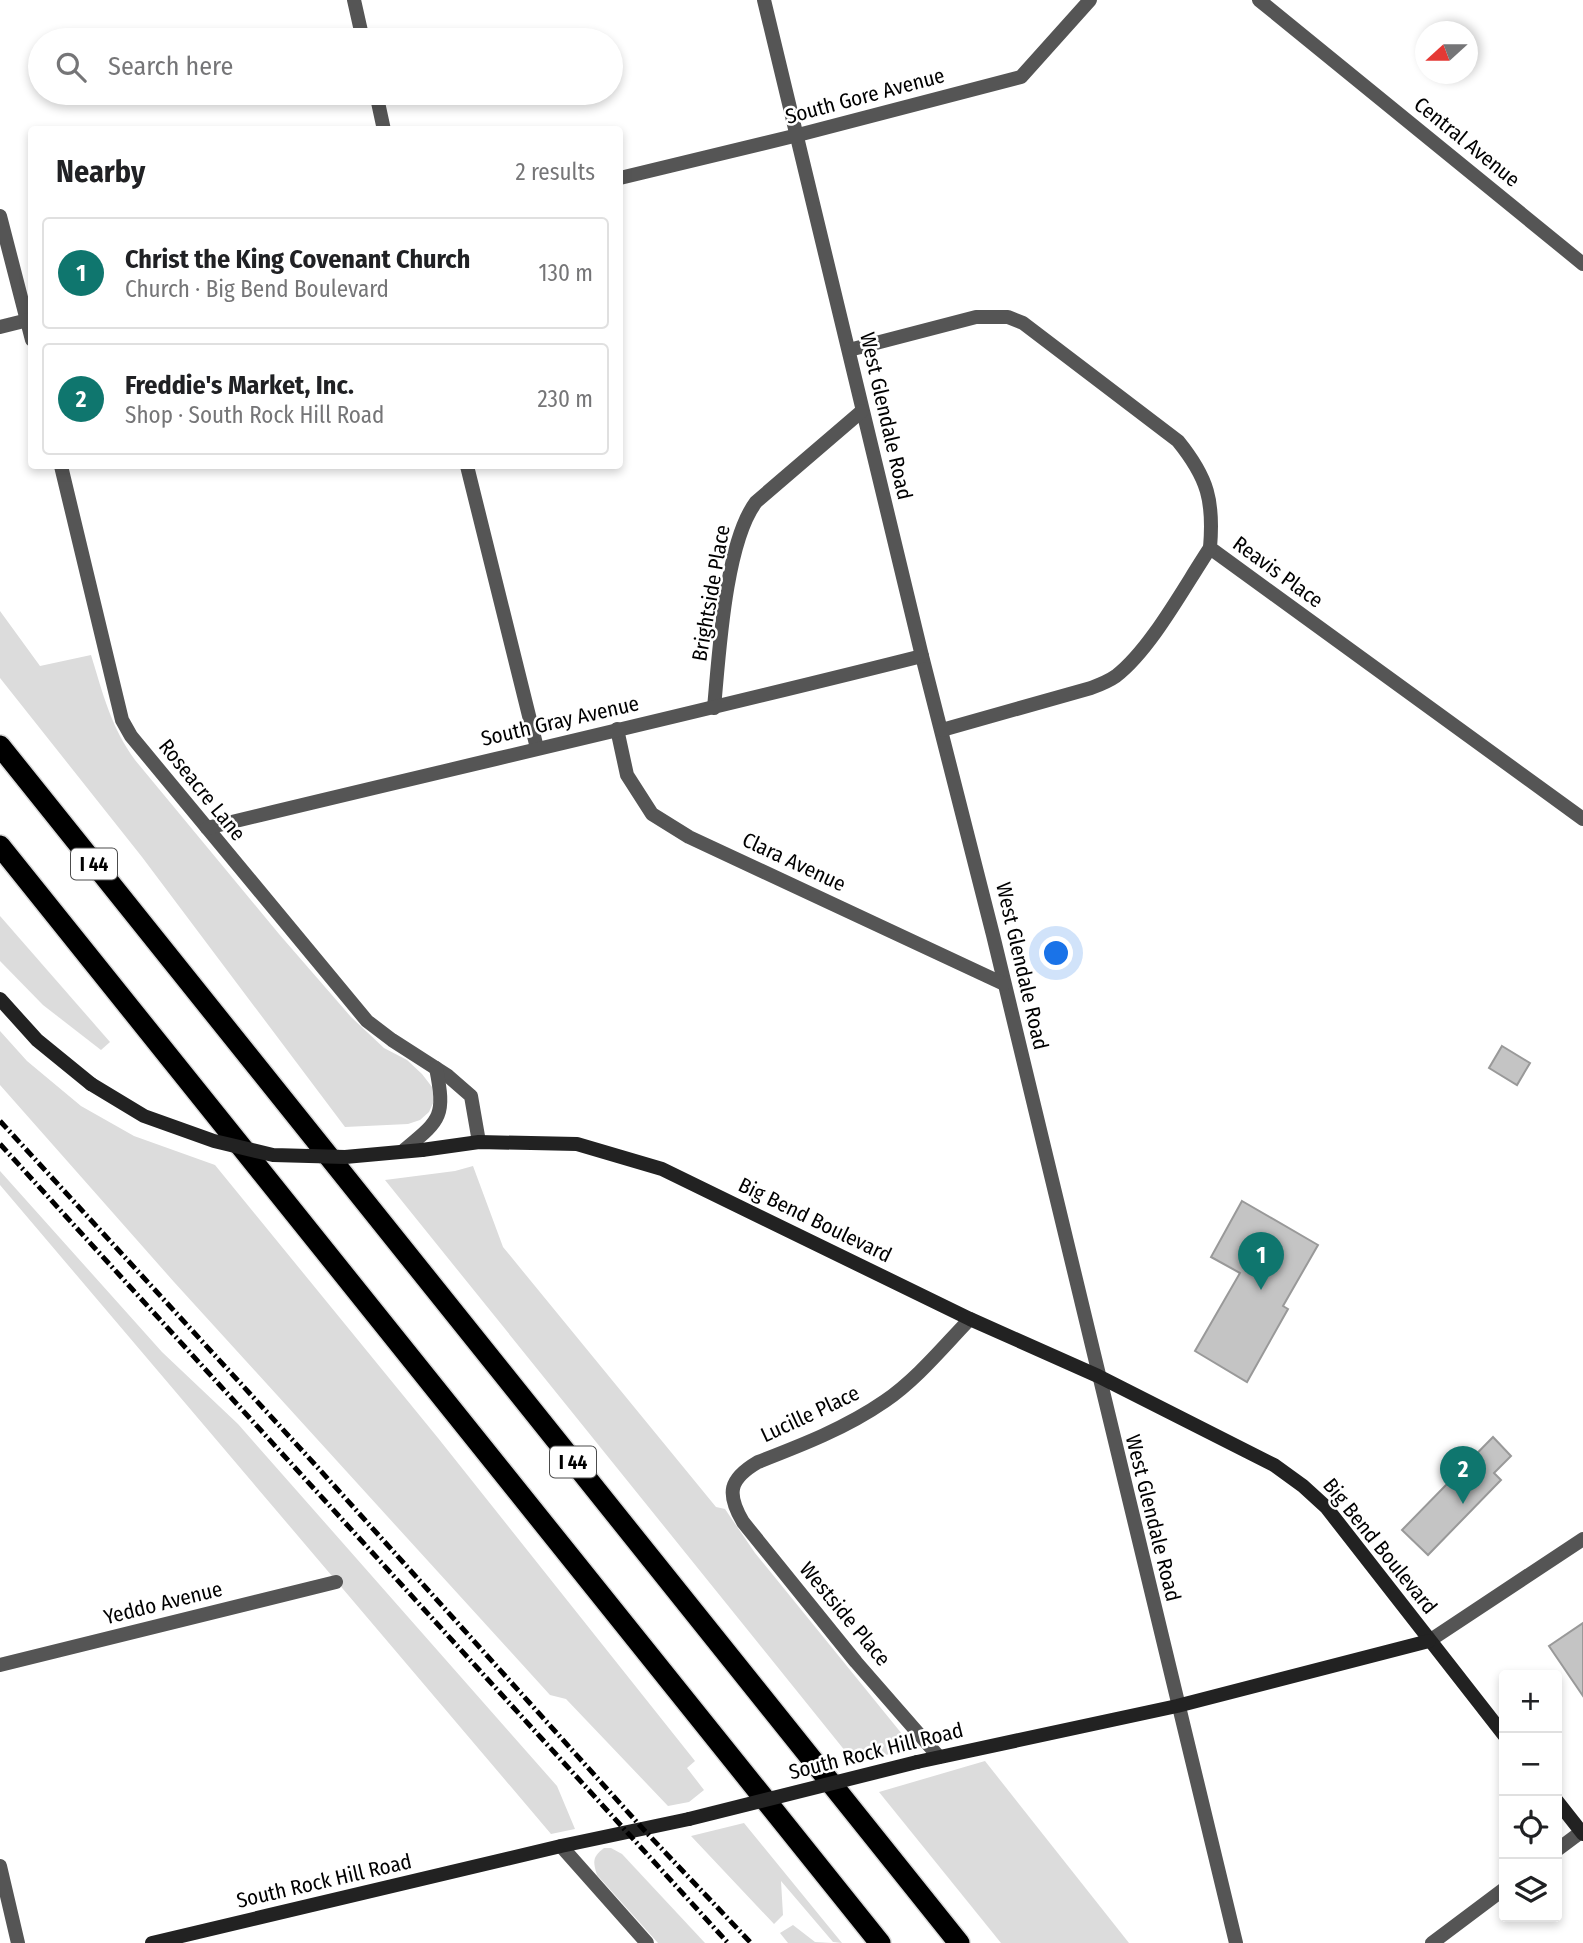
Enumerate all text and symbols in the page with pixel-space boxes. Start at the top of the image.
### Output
north arrow [1415,21,1478,84]
search box [28,28,623,105]
icon: search [52,48,90,86]
text: Search here [108,51,233,82]
street label: South Gore Avenue [783,62,947,130]
street label: Central Avenue [1409,91,1525,193]
text: Nearby [56,154,145,190]
text: 2 results [515,158,595,186]
text: Christ the King Covenant Church [125,244,470,275]
text: 1 [76,259,86,287]
text: 130 m [539,259,593,287]
text: Church · Big Bend Boulevard [125,275,389,303]
street label: West Glendale Road [854,330,918,502]
text: Freddie's Market, Inc. [125,370,354,401]
text: 2 [76,385,86,413]
text: 230 m [537,385,593,413]
text: Shop · South Rock Hill Road [125,401,384,429]
street label: Brightside Place [686,523,736,663]
street label: Reavis Place [1228,531,1328,613]
street label: South Gray Avenue [478,690,642,752]
street label: Roseacre Lane [153,734,251,846]
street label: Clara Avenue [738,827,850,897]
road number: I 44 [71,848,117,880]
street label: West Glendale Road [990,880,1054,1052]
your location [1039,936,1073,970]
street label: Big Bend Boulevard [734,1172,896,1268]
pin: 1 [1238,1232,1284,1290]
street label: Lucille Place [756,1380,864,1448]
street label: West Glendale Road [1120,1432,1186,1604]
road number: I 44 [550,1446,596,1478]
pin: 2 [1440,1446,1486,1504]
street label: Big Bend Boulevard [1317,1473,1443,1619]
street label: Westside Place [794,1557,896,1671]
street label: Yeddo Avenue [101,1576,225,1630]
map controls [1499,1670,1562,1922]
button: + [1499,1670,1562,1733]
street label: South Rock Hill Road [786,1717,966,1785]
button: − [1499,1733,1562,1796]
button: locate [1499,1796,1562,1859]
street label: South Rock Hill Road [234,1848,414,1914]
button: layers [1499,1859,1562,1922]

